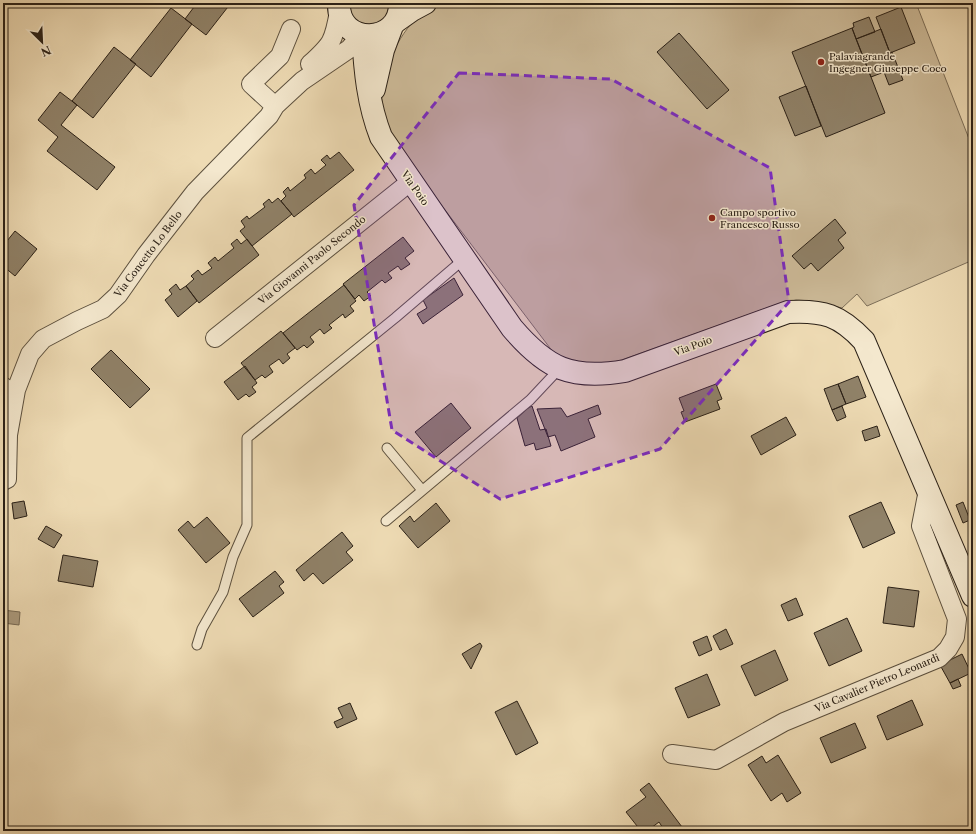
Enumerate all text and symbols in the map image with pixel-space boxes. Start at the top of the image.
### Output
north arrow [22,22,62,62]
text: N [38,43,53,60]
place label: Palaviagrande Ingegner Giuseppe Coco [829,50,947,75]
marker: Palaviagrande Ingegner Giuseppe Coco [816,57,826,67]
street label: Via Poio [398,167,432,208]
place label: Campo sportivo Francesco Russo [720,206,800,231]
street label: Via Concetto Lo Bello [111,208,185,301]
street label: Via Giovanni Paolo Secondo [255,213,368,308]
marker: Campo sportivo Francesco Russo [707,213,717,223]
street label: Via Poio [671,333,714,359]
street label: Via Cavalier Pietro Leonardi [812,651,941,716]

